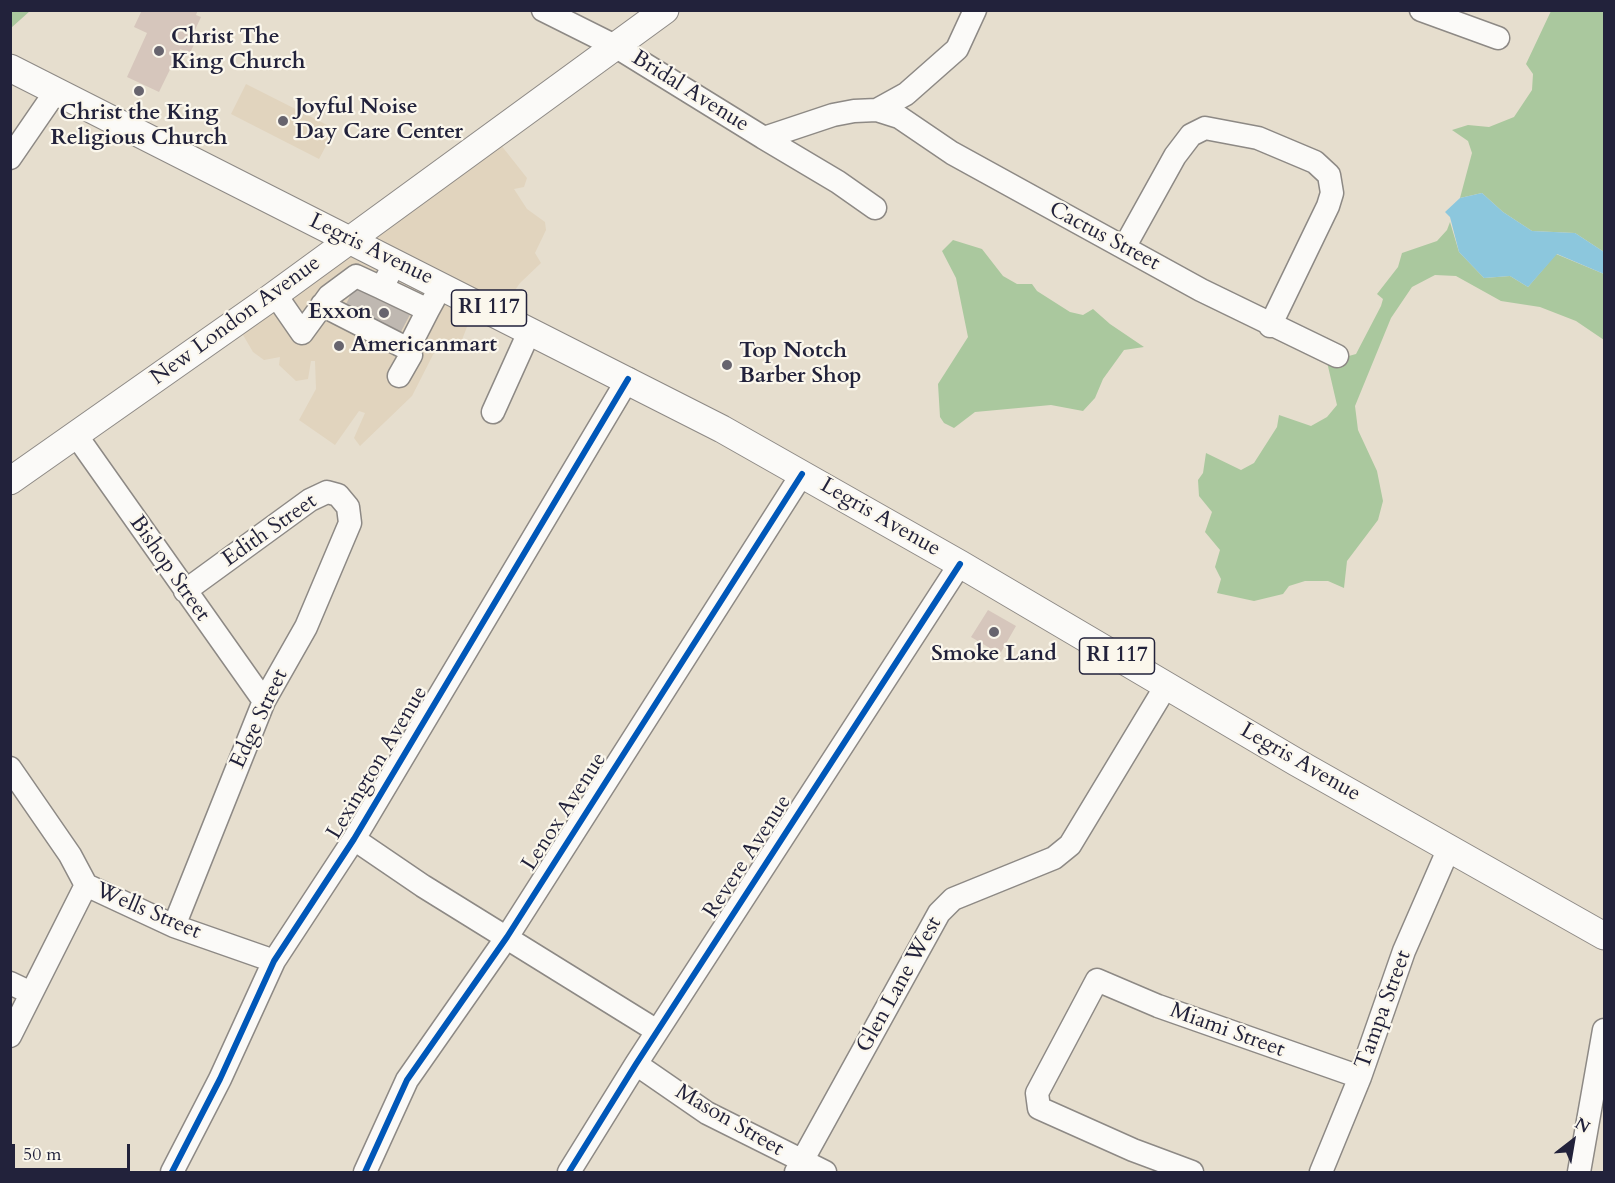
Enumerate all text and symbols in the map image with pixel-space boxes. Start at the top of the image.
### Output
place label: Christ The King Church [171,25,305,76]
marker: Christ The King Church [152,44,166,58]
street label: Bridal Avenue [627,46,753,138]
marker: Christ the King Religious Church [132,84,146,98]
place label: Joyful Noise Day Care Center [295,95,463,146]
place label: Christ the King Religious Church [51,101,227,152]
marker: Joyful Noise Day Care Center [276,114,290,128]
street label: Cactus Street [1044,197,1164,277]
street label: Legris Avenue [305,209,437,291]
street label: New London Avenue [146,251,326,391]
road number: RI 117 [452,290,526,326]
place label: Exxon [308,300,372,326]
marker: Exxon [377,306,391,320]
place label: Americanmart [351,333,497,359]
marker: Americanmart [332,339,346,353]
place label: Top Notch Barber Shop [739,339,862,390]
marker: Top Notch Barber Shop [720,358,734,372]
street label: Legris Avenue [815,473,945,563]
street label: Edith Street [218,489,322,573]
street label: Bishop Street [123,511,215,627]
marker: Smoke Land [987,625,1001,639]
road number: RI 117 [1080,638,1154,674]
place label: Smoke Land [931,642,1057,668]
street label: Edge Street [226,665,294,773]
street label: Lexington Avenue [322,682,434,844]
street label: Legris Avenue [1235,718,1365,808]
street label: Lenox Avenue [517,748,613,876]
street label: Revere Avenue [698,790,798,924]
street label: Wells Street [91,878,205,946]
street label: Glen Lane West [852,912,948,1058]
street label: Tampa Street [1350,947,1418,1073]
street label: Miami Street [1166,998,1288,1064]
street label: Mason Street [670,1079,788,1163]
north arrow [1543,1111,1603,1171]
text: N [1571,1113,1594,1139]
scale bar [15,1132,134,1170]
text: 50 m [23,1142,62,1167]

